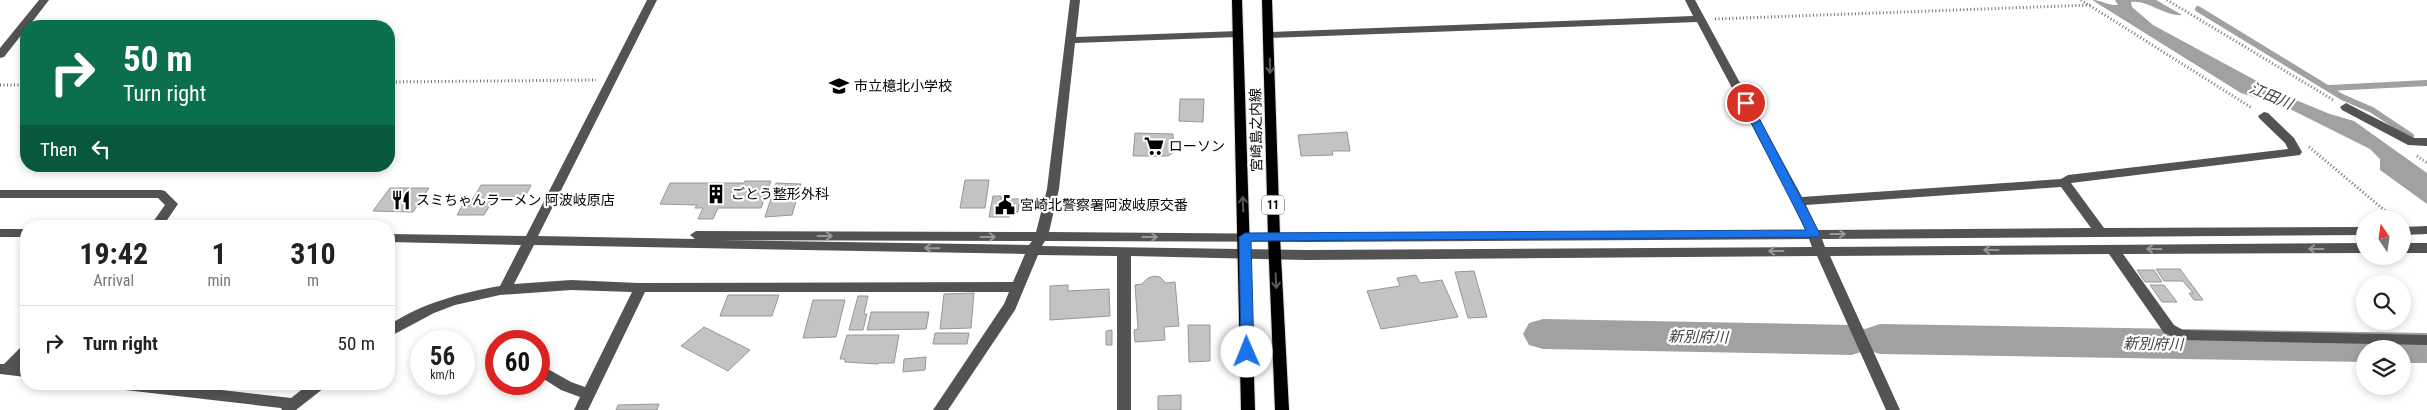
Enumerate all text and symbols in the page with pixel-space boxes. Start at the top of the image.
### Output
text: 50 m [123,39,192,80]
icon: right [40,40,105,105]
one-way arrow [1265,58,1275,74]
school or university icon: 市立檍北小学校 [828,75,850,97]
place label: 市立檍北小学校 [854,78,952,94]
water label: 江田川 [2247,79,2297,114]
text: Turn right [123,81,206,106]
pin [1725,82,1767,124]
street label: 宮崎島之内線 [1247,88,1265,172]
icon: arrive [1732,89,1760,117]
icon: left [87,135,115,163]
supermarket icon: ローソン [1143,135,1165,157]
text: Then [40,138,77,161]
place label: ローソン [1169,138,1225,154]
building icon: ごとう整形外科 [705,183,727,205]
place label: ごとう整形外科 [731,186,829,202]
restaurant icon: スミちゃんラーメン 阿波岐原店 [390,189,412,211]
place label: スミちゃんラーメン 阿波岐原店 [416,192,615,208]
public building icon: 宮崎北警察署阿波岐原交番 [994,194,1016,216]
one-way arrow [1239,196,1248,212]
road number: 11 [1262,196,1284,214]
place label: 宮崎北警察署阿波岐原交番 [1020,197,1188,213]
north arrow [2356,210,2411,265]
map controls [2356,210,2411,395]
one-way arrow [1829,229,1845,239]
one-way arrow [816,231,833,241]
one-way arrow [979,232,995,242]
one-way arrow [1142,232,1158,242]
text: 19:42 [79,236,148,271]
text: 1 [212,236,227,271]
text: 310 [290,236,336,271]
one-way arrow [924,244,940,253]
one-way arrow [2146,244,2162,254]
one-way arrow [2309,244,2325,254]
one-way arrow [1984,245,2000,255]
one-way arrow [1769,246,1785,256]
text: Arrival [93,271,134,290]
text: min [207,271,231,290]
text: m [307,271,319,290]
one-way arrow [1271,272,1281,289]
button: search [2356,275,2411,330]
position arrow [1220,325,1272,377]
water label: 新別府川 [1668,327,1730,347]
icon: right [40,329,68,357]
speed limit sign: 60 [485,330,550,395]
text: Turn right [83,332,158,355]
text: 50 m [338,332,375,355]
water label: 新別府川 [2123,334,2185,354]
button: layers [2356,340,2411,395]
text: 56 [430,342,455,371]
text: km/h [430,368,455,382]

